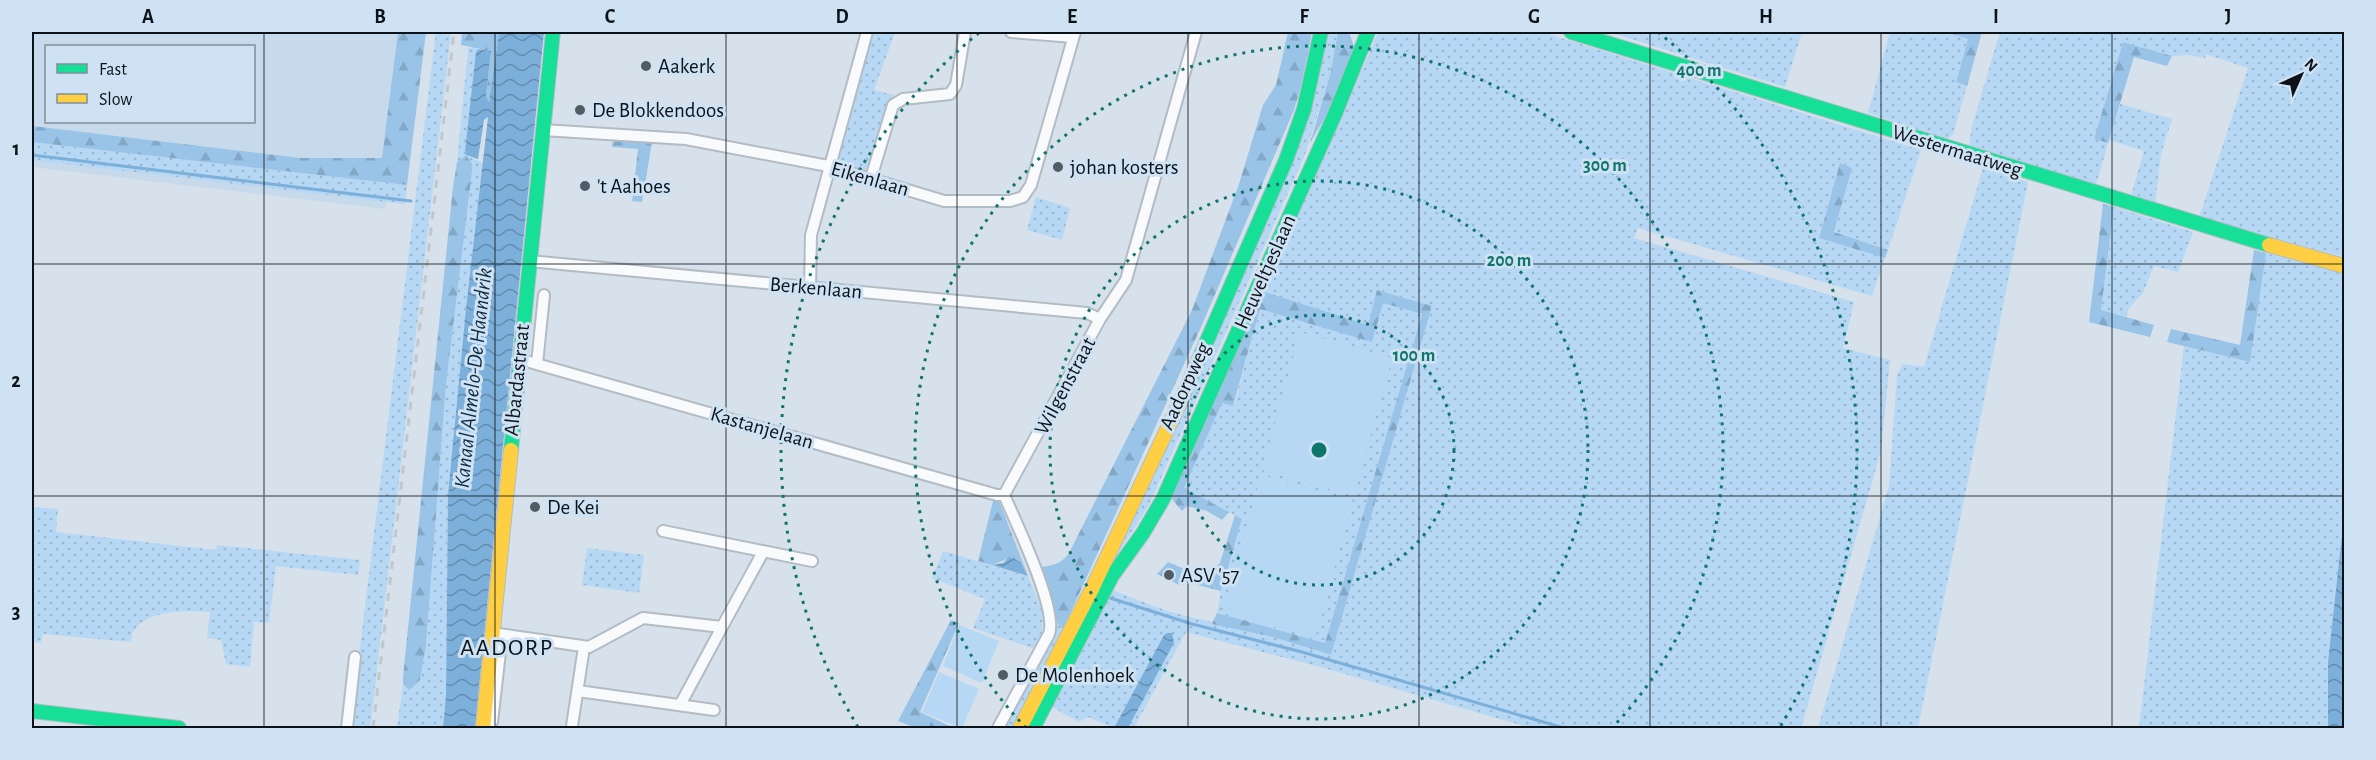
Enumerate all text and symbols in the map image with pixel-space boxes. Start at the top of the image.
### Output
text: A [142,7,154,27]
text: B [374,7,386,27]
text: C [605,7,616,27]
text: D [835,7,849,27]
text: E [1067,7,1077,27]
text: F [1299,7,1309,27]
text: G [1528,7,1540,27]
text: H [1759,7,1773,27]
text: I [1993,7,1999,27]
text: J [2225,7,2231,27]
legend [45,45,255,123]
north arrow [2271,45,2331,105]
place label: Aakerk [658,56,716,77]
text: N [2301,56,2320,75]
marker: Aakerk [639,59,653,73]
text: Fast [99,61,127,79]
text: 400 m [1676,62,1722,80]
text: Slow [99,91,132,109]
place label: De Blokkendoos [592,100,724,121]
marker: De Blokkendoos [573,103,587,117]
street label: Westermaatweg [1890,121,2025,181]
text: 1 [12,139,20,159]
place label: johan kosters [1070,157,1179,178]
text: 300 m [1583,157,1627,175]
street label: Eikenlaan [829,158,911,200]
marker: johan kosters [1051,160,1065,174]
place label: 't Aahoes [597,176,671,197]
marker: 't Aahoes [578,179,592,193]
street label: Heuveltjeslaan [1231,212,1299,332]
text: 200 m [1487,252,1531,270]
water label: Kanaal Almelo-De Haandrik [450,267,496,489]
street label: Berkenlaan [769,274,863,302]
street label: Albardastraat [501,323,533,437]
street label: Wilgenstraat [1031,334,1100,438]
street label: Aadorpweg [1156,338,1215,433]
text: 100 m [1393,347,1435,365]
text: 2 [11,371,21,391]
street label: Kastanjelaan [708,403,816,453]
centre of rings [1309,440,1329,460]
place label: De Kei [547,497,599,518]
marker: De Kei [528,500,542,514]
place label: ASV '57 [1181,565,1240,586]
marker: ASV '57 [1162,568,1176,582]
text: 3 [12,602,20,622]
district label: AADORP [460,636,554,660]
place label: De Molenhoek [1015,665,1135,686]
marker: De Molenhoek [996,668,1010,682]

